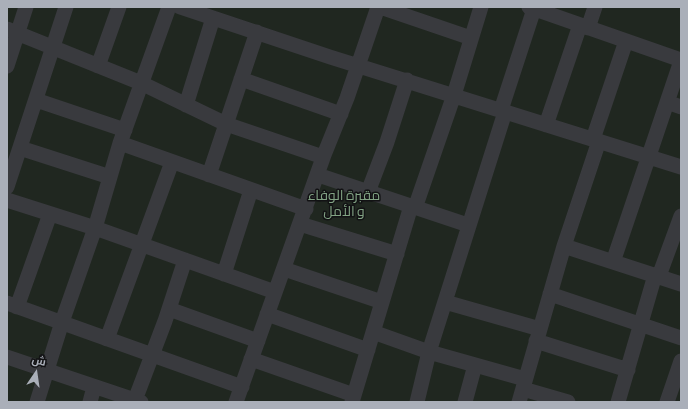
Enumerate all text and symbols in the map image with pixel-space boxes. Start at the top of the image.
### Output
park label: مقبرة الوفاء و الأمل [308,188,380,220]
north arrow [16,353,56,393]
text: ش [31,354,47,368]

